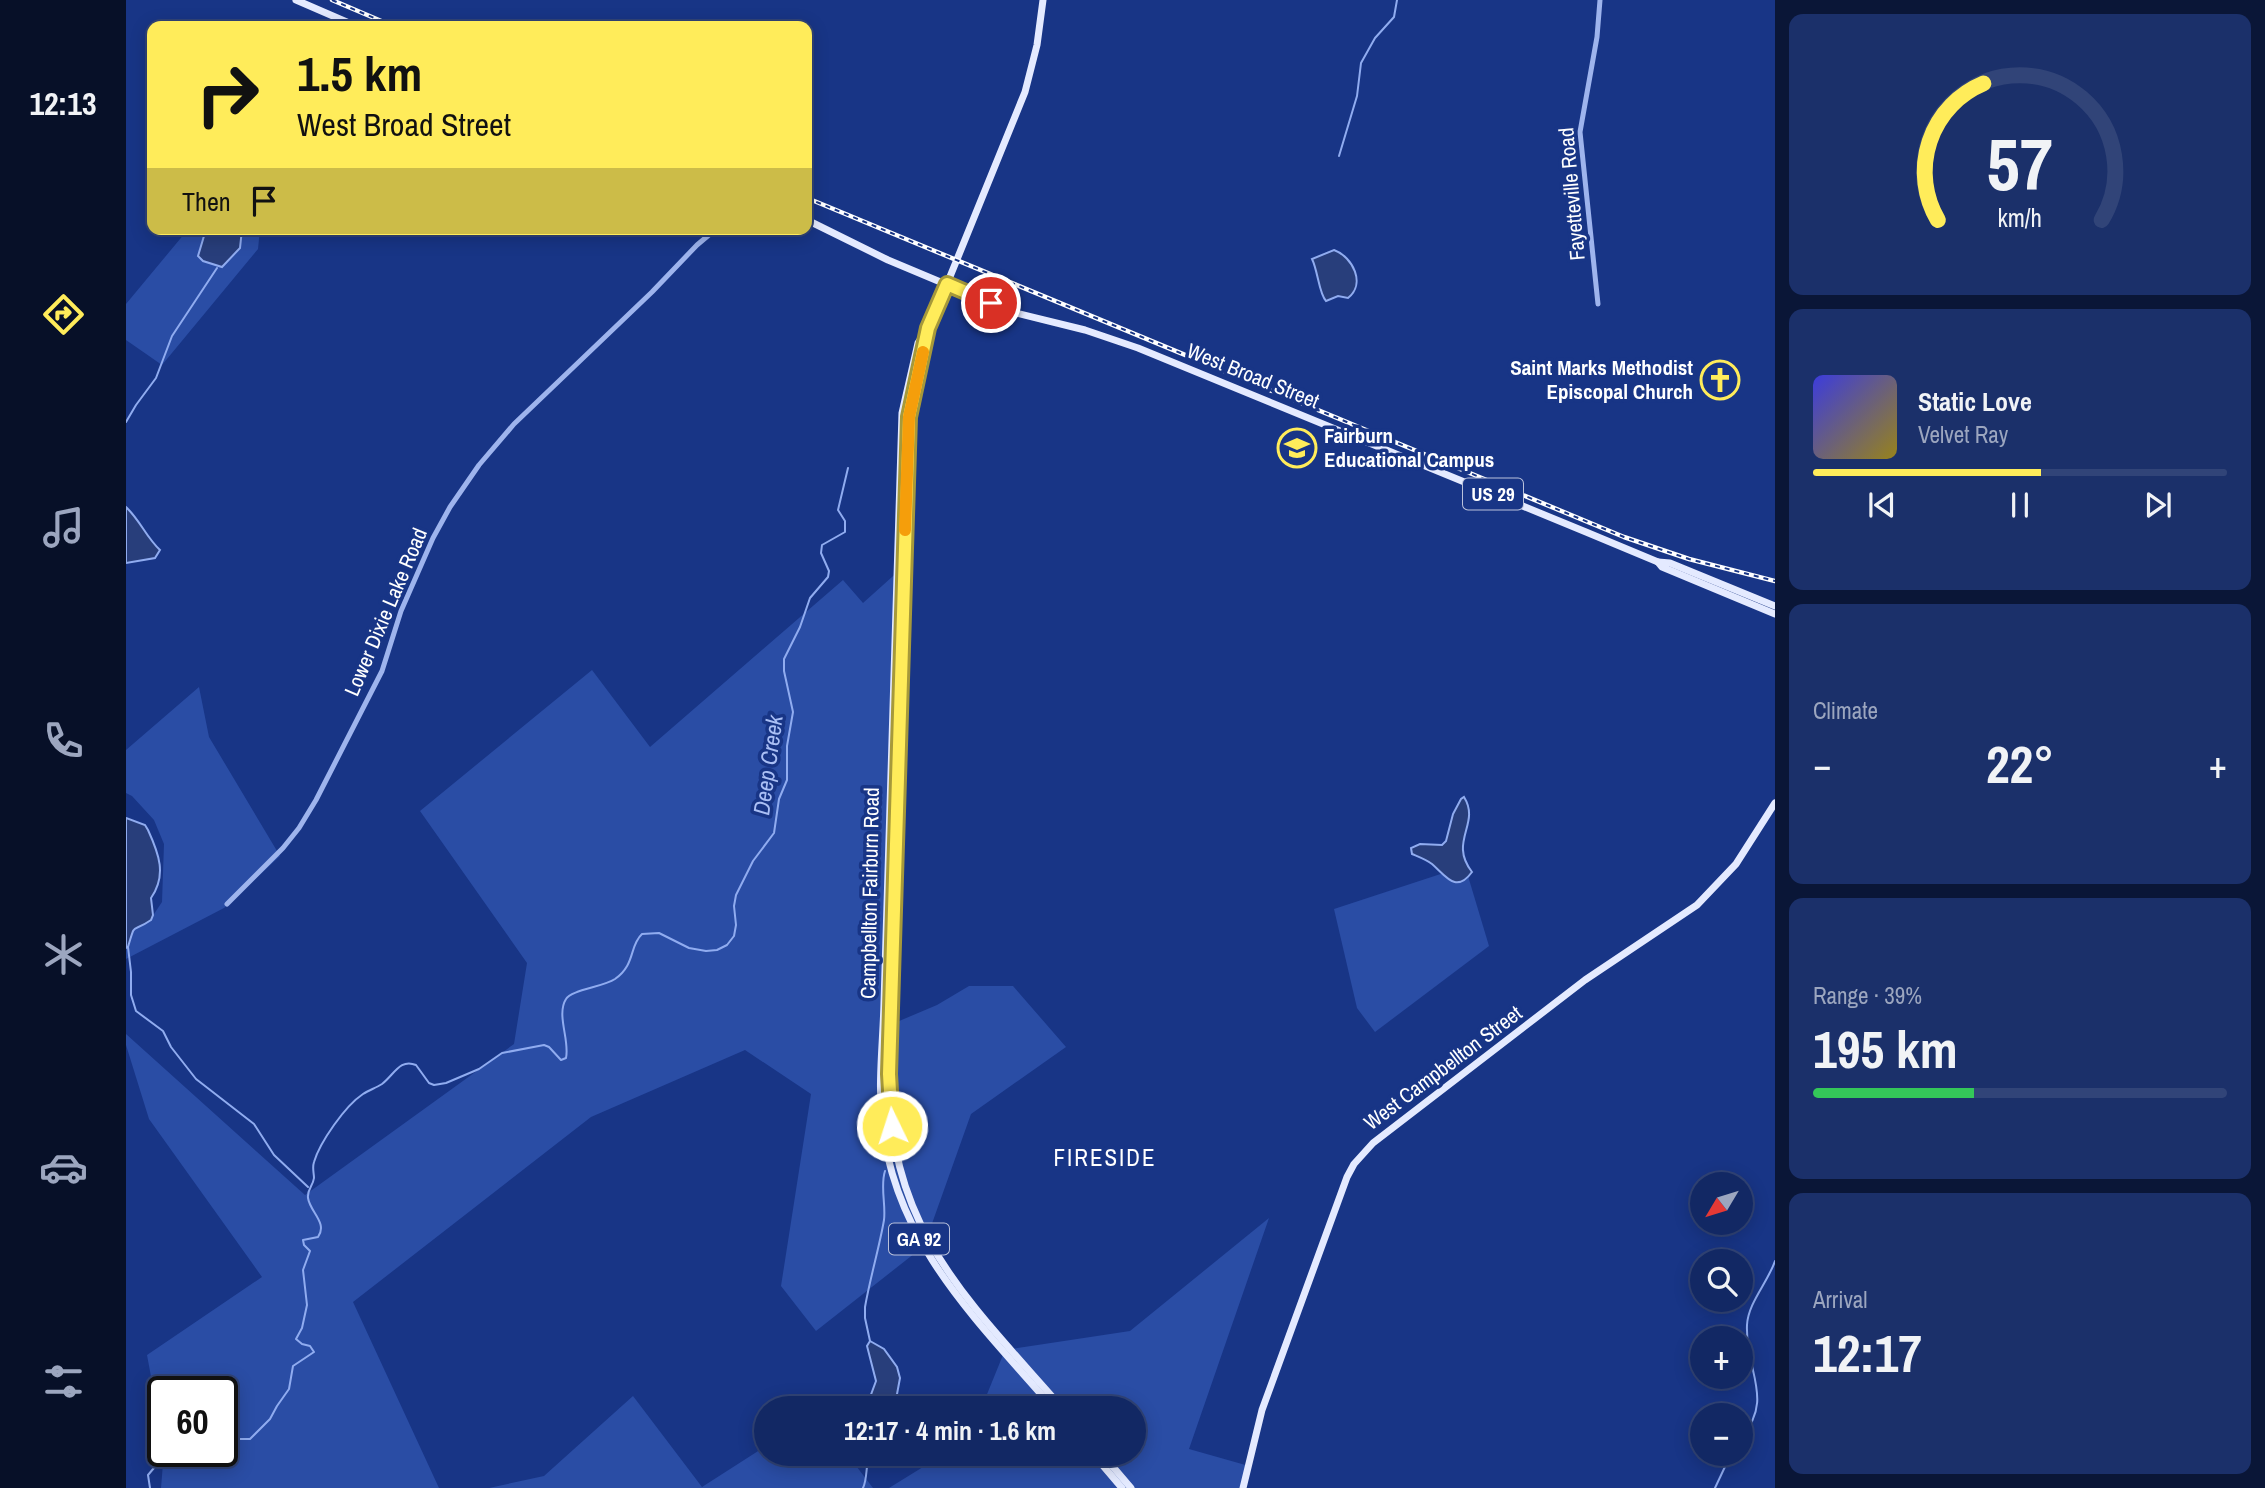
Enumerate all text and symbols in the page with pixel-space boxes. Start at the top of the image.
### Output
text: 1.5 km [297,40,422,106]
icon: right [182,49,273,140]
text: 12:13 [29,82,97,125]
text: West Broad Street [297,103,511,146]
text: 57 [1987,116,2053,214]
street label: Fayetteville Road [1551,126,1592,262]
icon: arrive [245,182,283,220]
text: Then [182,184,231,219]
text: km/h [1998,201,2042,235]
pin [961,273,1021,333]
icon: arrive [972,284,1010,322]
icon: directions [39,290,88,339]
street label: West Broad Street [1183,336,1324,415]
place label: Saint Marks Methodist Episcopal Church [1510,353,1693,406]
church icon: Saint Marks Methodist Episcopal Church [1699,359,1741,401]
text: Static Love [1918,384,2032,419]
text: Velvet Ray [1918,419,2008,450]
place label: Fairburn Educational Campus [1324,421,1494,474]
school or university icon: Fairburn Educational Campus [1276,427,1318,469]
road number: US 29 [1463,478,1523,509]
icon: previous [1863,486,1901,524]
icon: pause [2001,486,2039,524]
icon: next [2139,486,2177,524]
icon: music [39,503,88,552]
street label: Lower Dixie Lake Road [337,523,434,700]
text: Climate [1813,695,1878,726]
water label: Deep Creek [745,711,790,817]
icon: phone [39,716,88,765]
text: 22° [1986,729,2054,799]
text: − [1813,739,1831,790]
text: + [2209,739,2227,790]
street label: Campbellton Fairburn Road [853,787,886,999]
icon: climate [39,930,88,979]
text: Range · 39% [1813,980,1922,1011]
street label: West Campbellton Street [1358,998,1528,1137]
text: 195 km [1813,1014,1958,1084]
position arrow [855,1089,929,1163]
district label: FIRESIDE [1054,1142,1157,1173]
icon: car [39,1143,88,1192]
north arrow [1690,1172,1754,1236]
map controls [1690,1172,1753,1466]
road number: GA 92 [889,1224,949,1254]
button: search [1690,1249,1753,1312]
text: Arrival [1813,1284,1868,1315]
text: 12:17 [1813,1318,1922,1388]
button: + [1690,1326,1753,1389]
icon: filters [39,1357,88,1406]
speed limit sign: 60 [147,1376,238,1467]
button: − [1690,1403,1753,1466]
text: 12:17 · 4 min · 1.6 km [844,1413,1056,1448]

